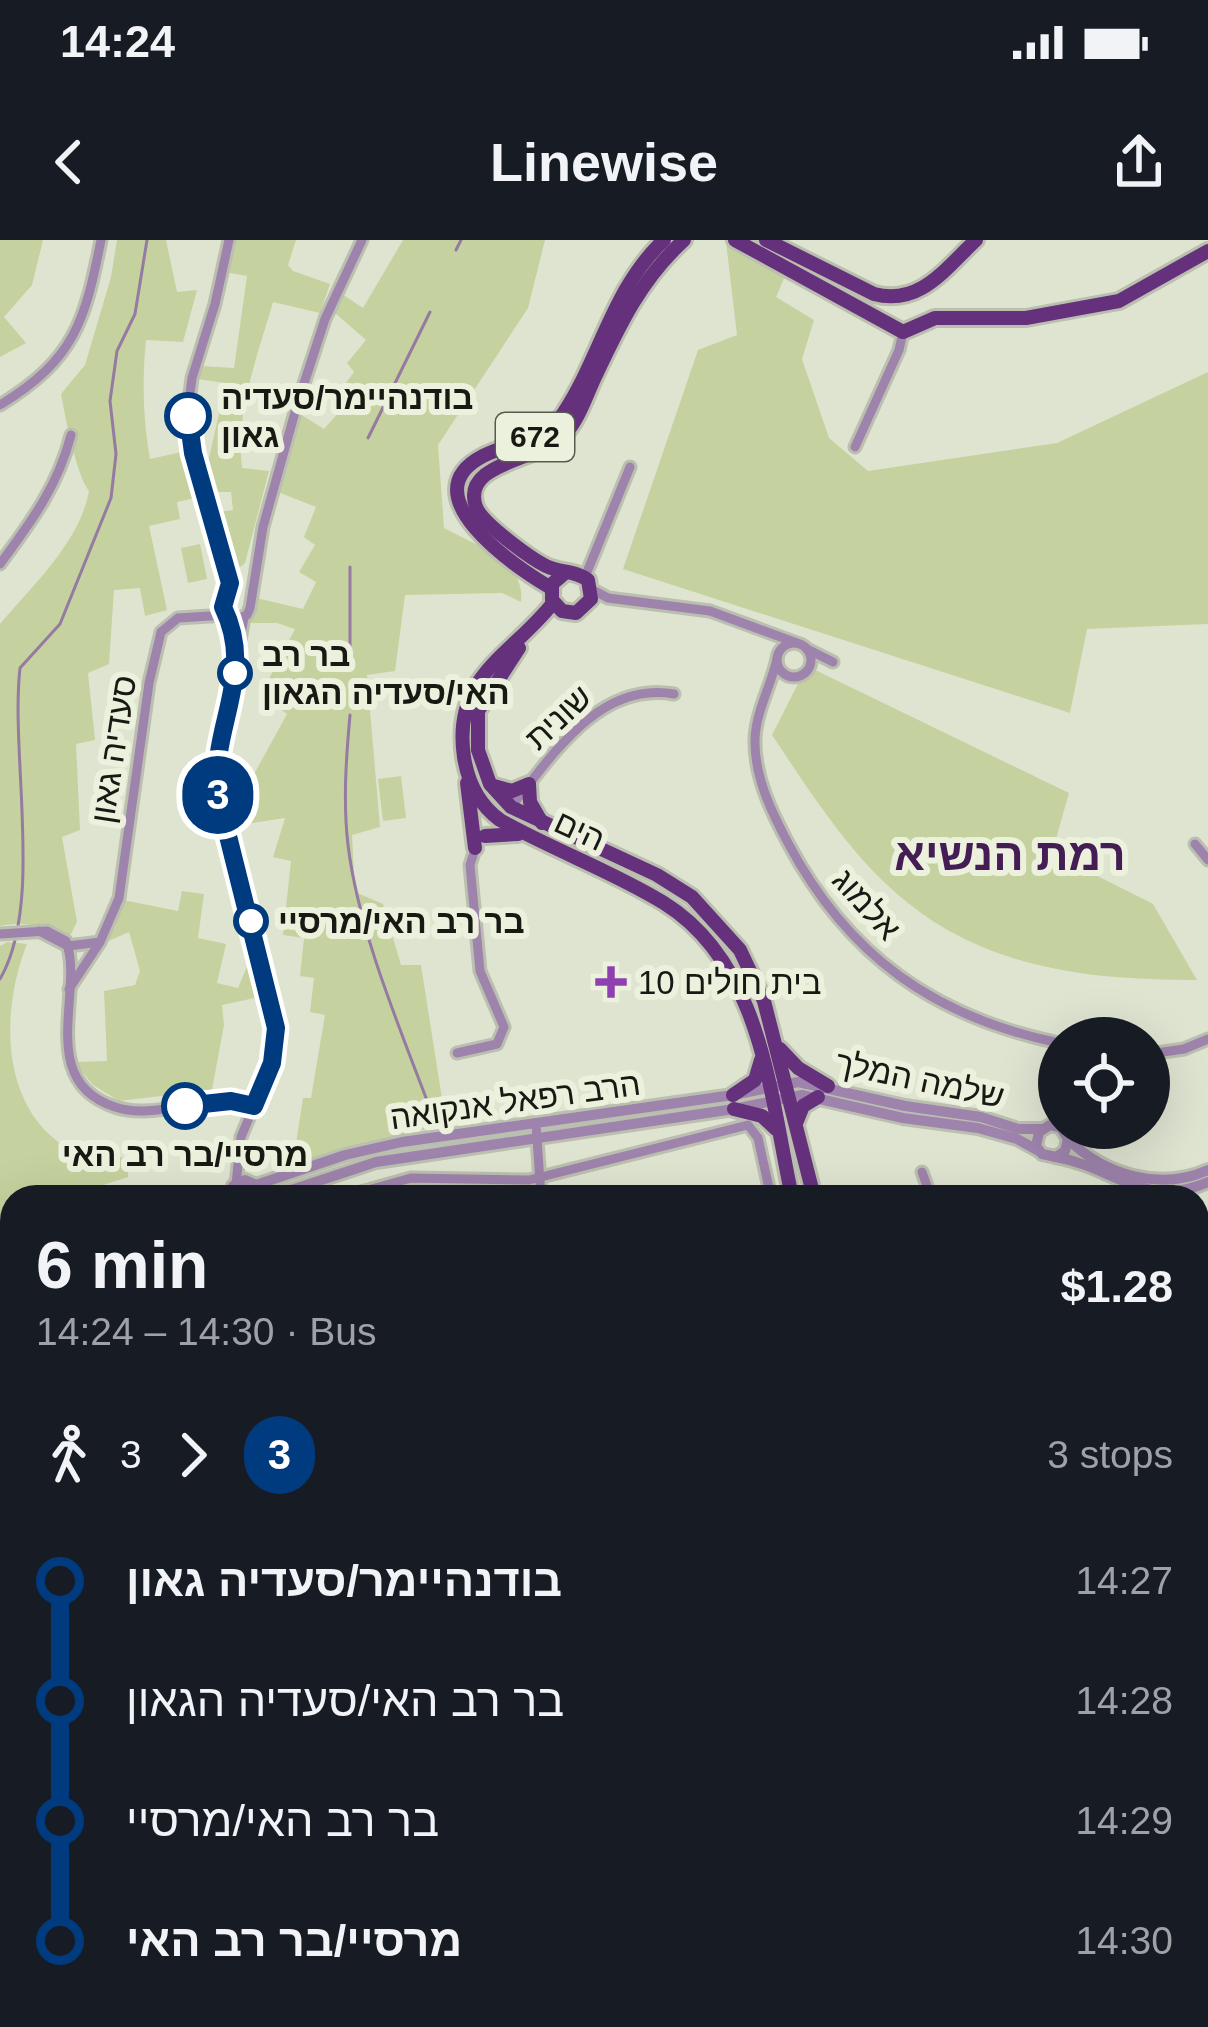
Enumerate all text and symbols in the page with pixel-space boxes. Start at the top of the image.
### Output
text: 14:24 [60,16,175,67]
icon: back [36,129,102,195]
icon: share [1106,129,1172,195]
text: Linewise [490,132,718,192]
place label: בודנהיימר/סעדיה גאון [221,379,473,454]
marker: בודנהיימר/סעדיה גאון [166,394,210,438]
road number: 672 [496,413,574,461]
place label: בר רב האי/סעדיה הגאון [262,636,510,711]
marker: בר רב האי/סעדיה הגאון [219,657,251,689]
street label: סעדיה גאון [84,673,143,826]
street label: שונית [518,678,599,757]
line badge: 3 [179,756,257,834]
text: 3 [206,771,230,818]
street label: הים [549,803,611,858]
district label: רמת הנשיא [894,829,1126,880]
street label: אלמוג [825,861,908,947]
place label: בר רב האי/מרסיי [278,903,525,940]
marker: בר רב האי/מרסיי [235,905,267,937]
place label: בית חולים 10 [638,964,822,1001]
marker: בית חולים 10 [595,966,627,998]
map controls [1038,1017,1170,1149]
button: locate [1038,1017,1170,1149]
street label: שלמה המלך [832,1044,1008,1115]
street label: הרב רפאל אנקואה [387,1065,643,1136]
marker: מרסיי/בר רב האי [163,1084,207,1128]
place label: מרסיי/בר רב האי [62,1136,308,1173]
text: 6 min [36,1228,208,1302]
text: $1.28 [1060,1261,1173,1312]
text: 14:24 – 14:30 · Bus [36,1310,376,1353]
icon: walk [36,1422,102,1488]
icon: forward [160,1422,226,1488]
text: 3 [268,1431,291,1478]
text: 3 [120,1433,142,1476]
text: 3 stops [1047,1433,1173,1476]
text: בודנהיימר/סעדיה גאון [126,1555,562,1606]
text: 14:27 [1075,1559,1173,1602]
text: בר רב האי/סעדיה הגאון [126,1675,564,1726]
text: 14:28 [1075,1679,1173,1722]
text: בר רב האי/מרסיי [126,1795,439,1846]
text: 14:29 [1075,1799,1173,1842]
text: מרסיי/בר רב האי [126,1915,462,1966]
text: 14:30 [1075,1919,1173,1962]

